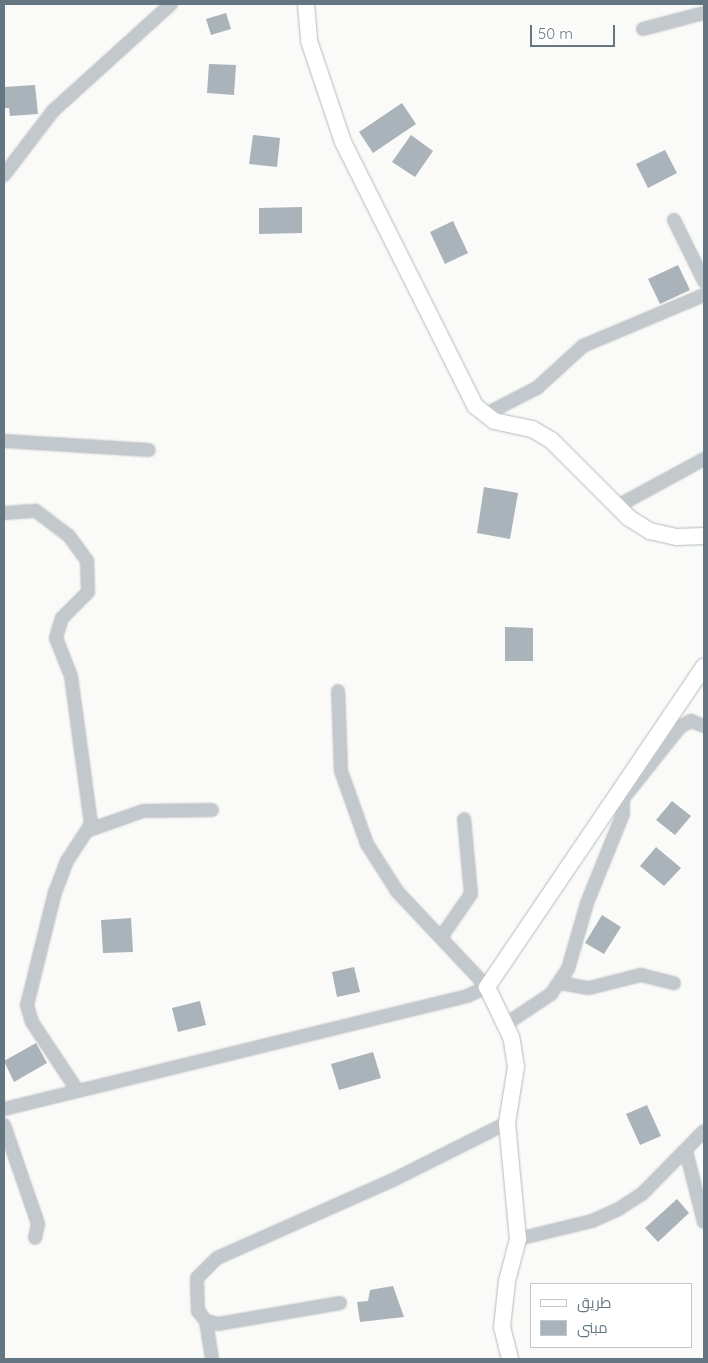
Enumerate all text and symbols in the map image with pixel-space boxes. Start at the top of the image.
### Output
scale bar [533,15,618,47]
text: 50 m [538,24,573,43]
legend [530,1283,693,1348]
text: طريق [577,1293,611,1312]
text: مبنى [577,1318,608,1337]

